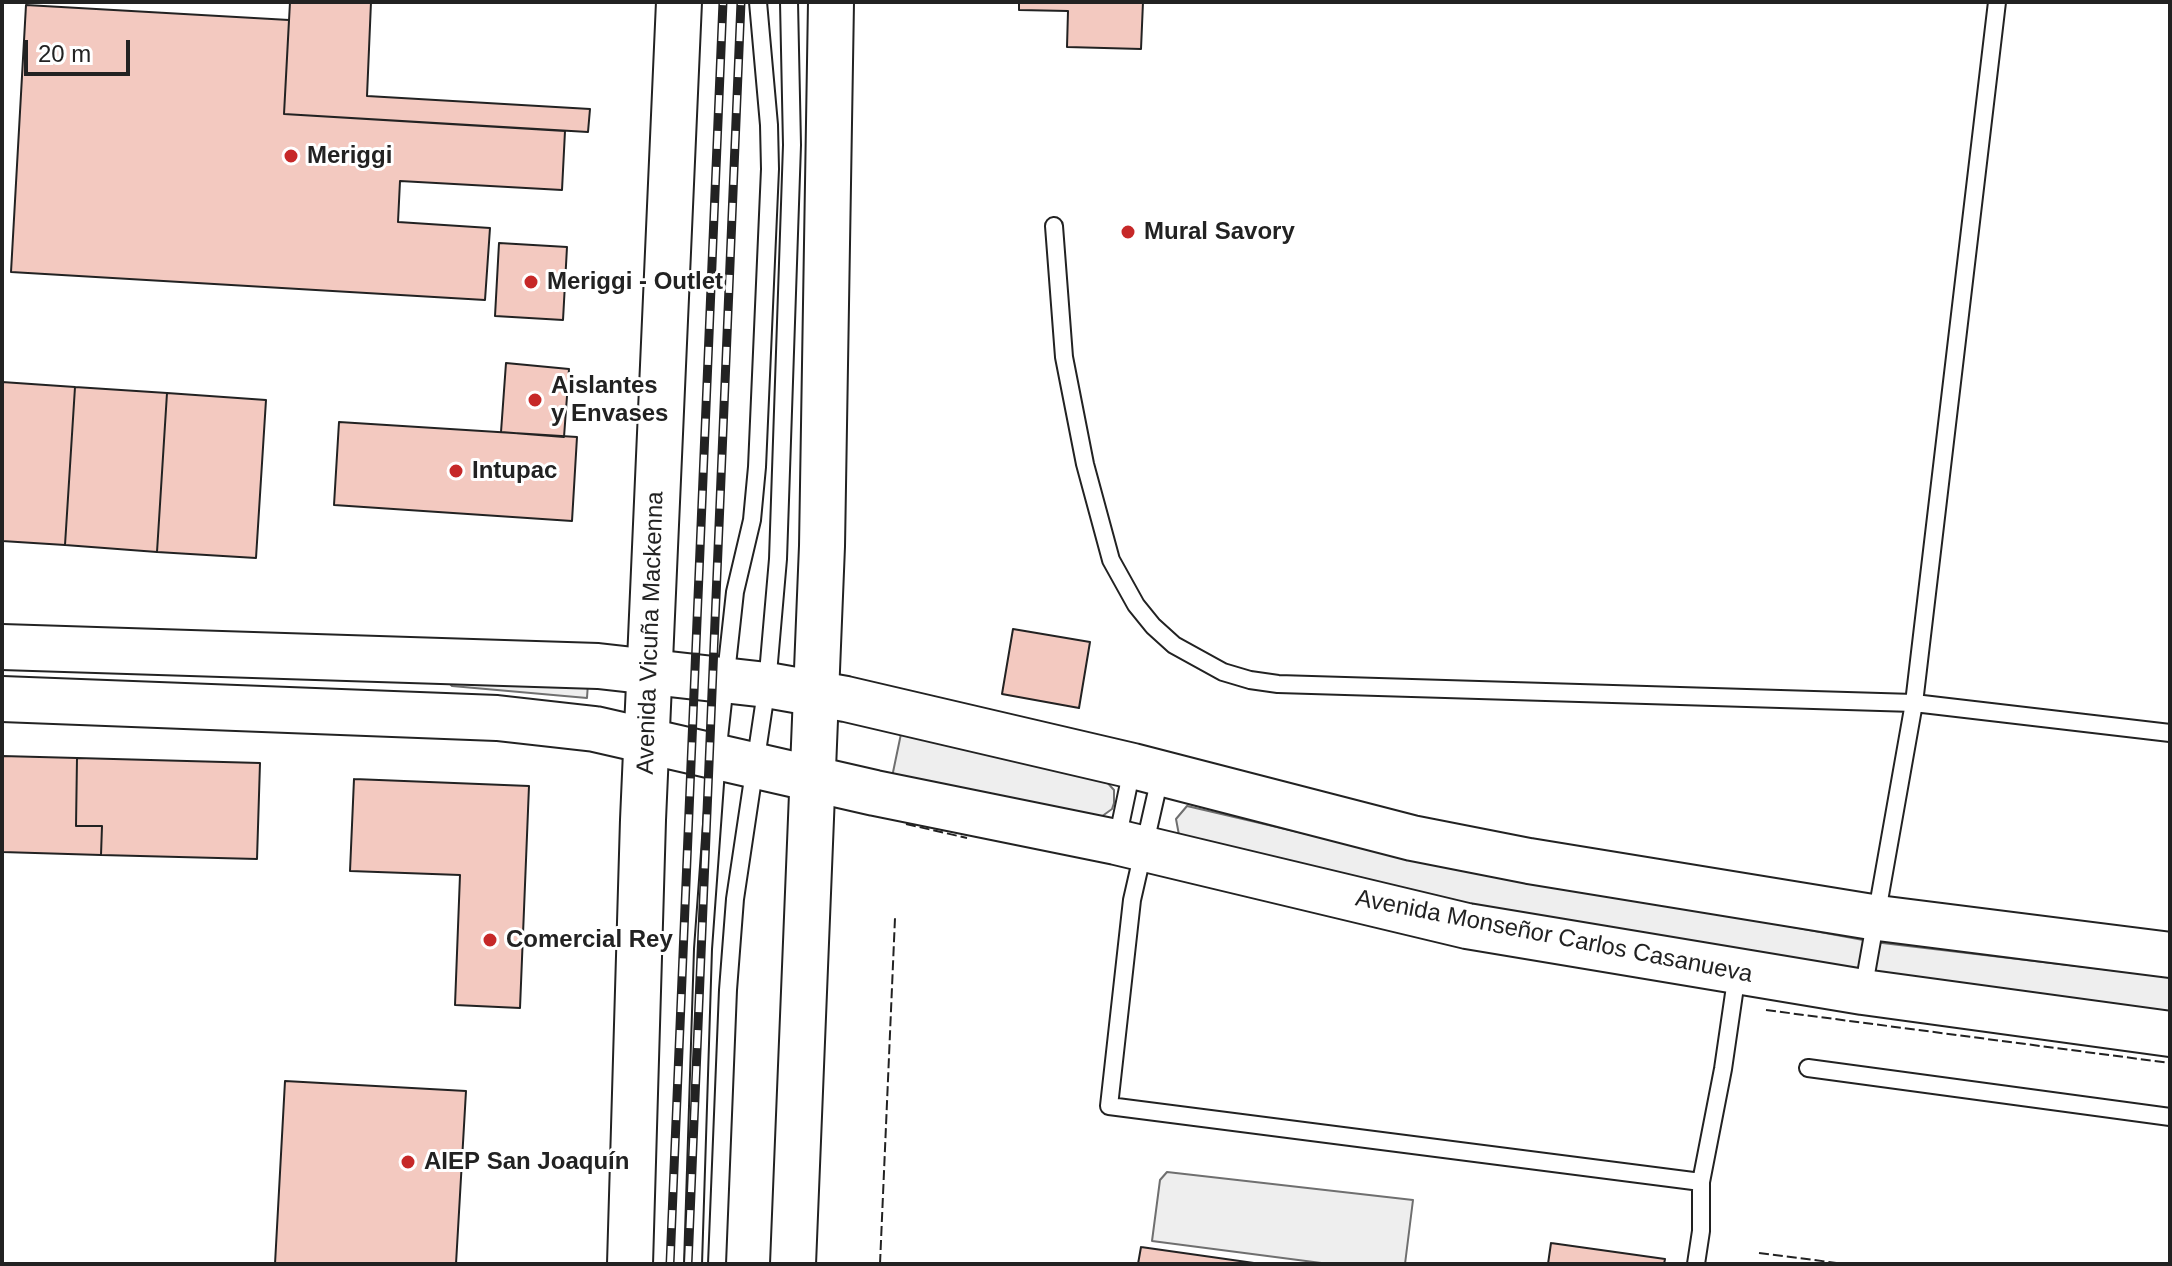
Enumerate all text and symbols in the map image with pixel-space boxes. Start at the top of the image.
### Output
scale bar [28,24,134,74]
text: 20 m [38,40,91,67]
place label: Meriggi [307,142,392,170]
marker: Meriggi [282,147,300,165]
place label: Mural Savory [1144,218,1295,246]
marker: Mural Savory [1119,223,1137,241]
place label: Meriggi - Outlet [547,268,723,296]
marker: Meriggi - Outlet [522,273,540,291]
place label: Aislantes y Envases [551,372,668,428]
marker: Aislantes y Envases [526,391,544,409]
place label: Intupac [472,457,557,485]
marker: Intupac [447,462,465,480]
street label: Avenida Vicuña Mackenna [632,491,670,775]
street label: Avenida Monseñor Carlos Casanueva [1353,884,1755,990]
place label: Comercial Rey [506,926,673,954]
marker: Comercial Rey [481,931,499,949]
place label: AIEP San Joaquín [424,1148,629,1176]
marker: AIEP San Joaquín [399,1153,417,1171]

